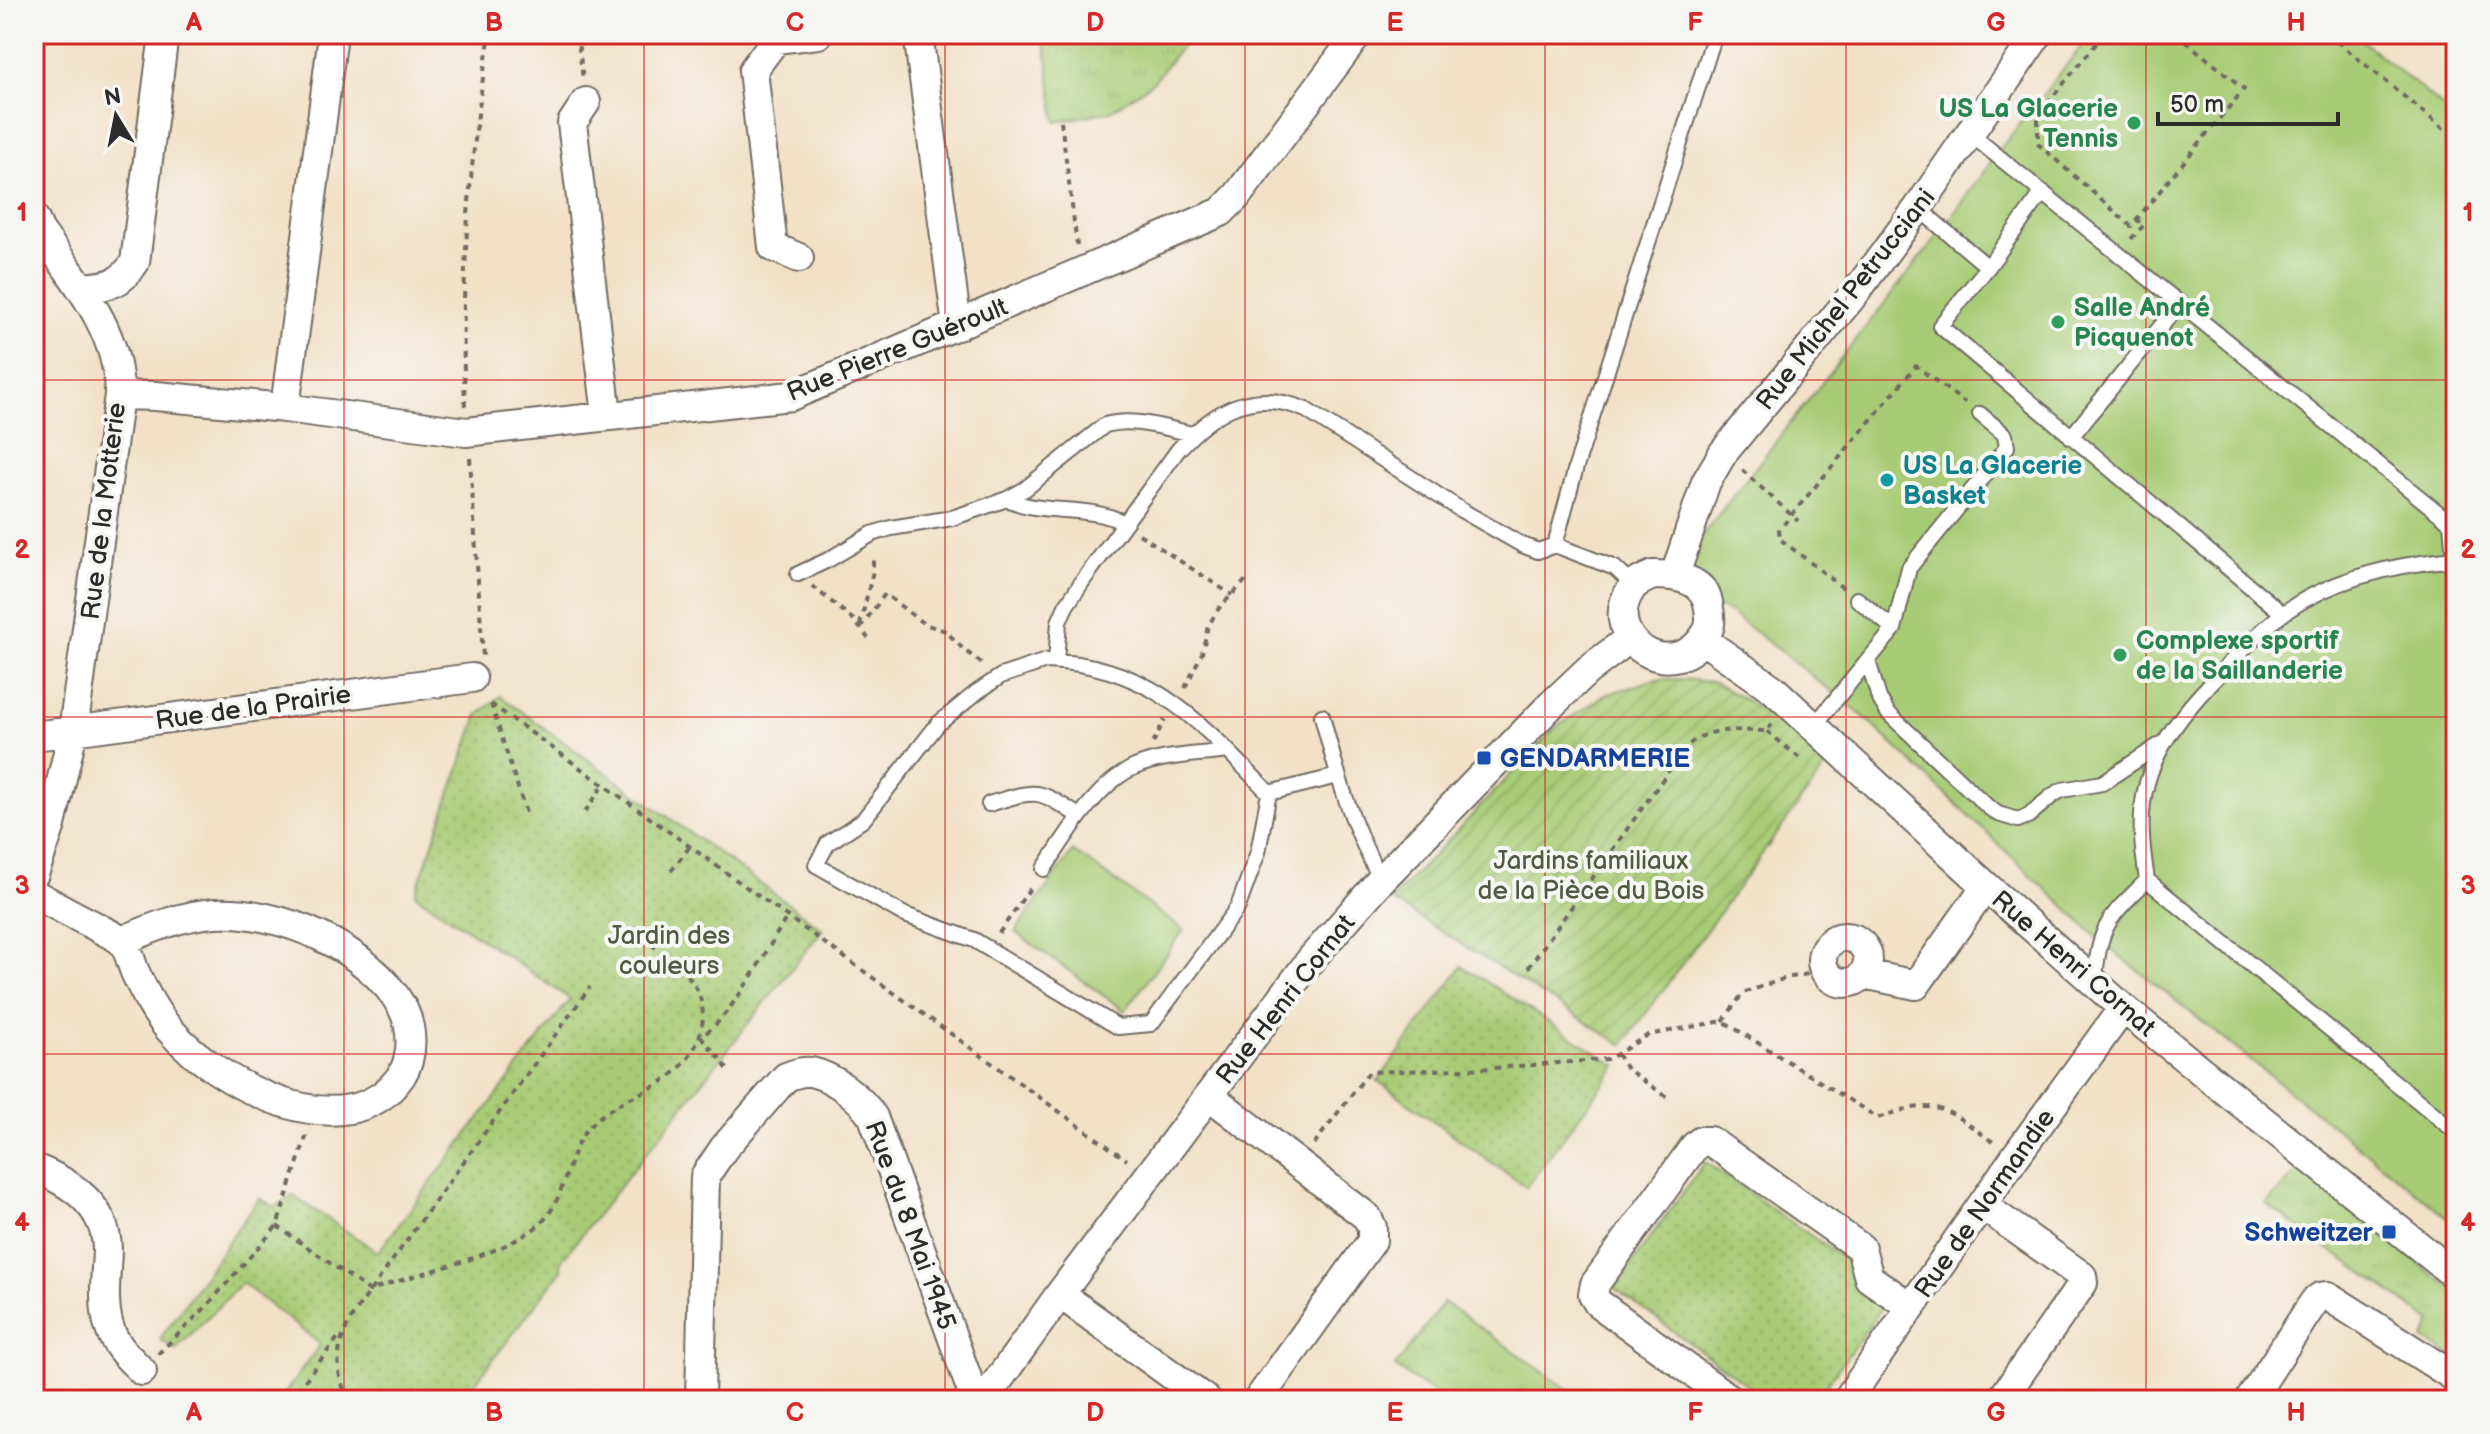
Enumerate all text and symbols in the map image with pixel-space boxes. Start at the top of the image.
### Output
text: A [185,8,202,39]
text: B [485,8,503,39]
text: C [786,8,804,39]
text: D [1086,8,1104,39]
text: E [1387,8,1404,39]
text: F [1687,8,1703,39]
text: G [1986,8,2006,39]
text: H [2286,8,2306,39]
north arrow [76,76,156,156]
scale bar [2158,76,2338,126]
text: N [102,83,123,113]
text: 50 m [2170,90,2224,119]
place label: US La Glacerie Tennis [1939,94,2118,155]
marker: US La Glacerie Tennis [2125,114,2143,132]
street label: Rue Michel Petrucciani [1750,183,1942,417]
text: 1 [17,198,27,229]
text: 1 [2463,198,2473,229]
street label: Rue Pierre Guéroult [783,292,1012,409]
place label: Salle André Picquenot [2074,293,2210,354]
marker: Salle André Picquenot [2049,313,2067,331]
street label: Rue de la Motterie [76,401,133,621]
place label: US La Glacerie Basket [1903,451,2082,512]
marker: US La Glacerie Basket [1878,471,1896,489]
text: 2 [14,535,30,566]
text: 2 [2460,535,2476,566]
place label: Complexe sportif de la Saillanderie [2136,626,2343,687]
marker: Complexe sportif de la Saillanderie [2111,646,2129,664]
street label: Rue de la Prairie [154,679,353,738]
place label: GENDARMERIE [1500,744,1690,775]
marker: GENDARMERIE [1475,749,1493,767]
park label: Jardins familiaux de la Pièce du Bois [1478,846,1705,907]
text: 3 [14,871,30,902]
text: 3 [2460,871,2476,902]
street label: Rue Henri Cornat [1985,885,2161,1044]
street label: Rue Henri Cornat [1210,909,1362,1091]
park label: Jardin des couleurs [608,921,730,982]
street label: Rue de Normandie [1908,1103,2062,1304]
street label: Rue du 8 Mai 1945 [857,1117,962,1334]
text: 4 [14,1208,30,1239]
text: 4 [2460,1208,2476,1239]
place label: Schweitzer [2245,1218,2374,1249]
marker: Schweitzer [2380,1223,2398,1241]
text: A [185,1398,202,1429]
text: B [485,1398,503,1429]
text: C [786,1398,804,1429]
text: D [1086,1398,1104,1429]
text: E [1387,1398,1404,1429]
text: F [1687,1398,1703,1429]
text: G [1986,1398,2006,1429]
text: H [2286,1398,2306,1429]

